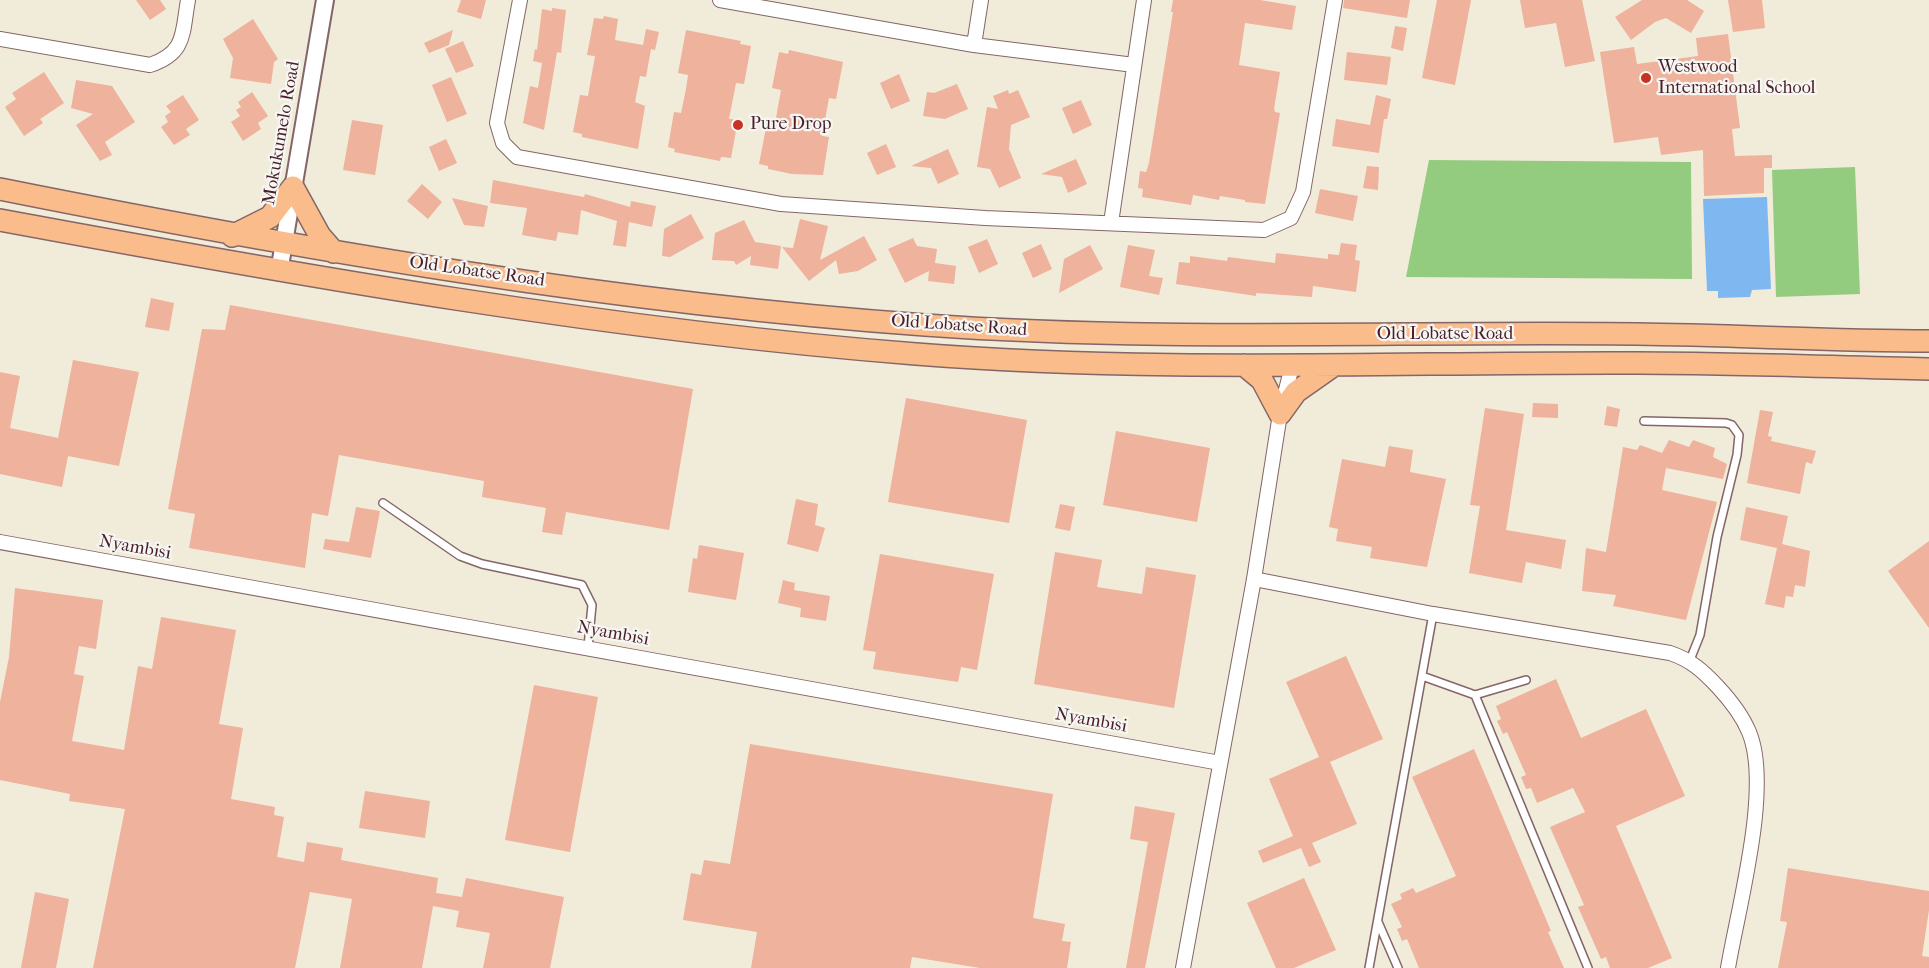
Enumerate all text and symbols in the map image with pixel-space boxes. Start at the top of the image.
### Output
place label: Westwood International School [1658,57,1816,100]
street label: Mokukumelo Road [259,59,305,207]
marker: Westwood International School [1639,71,1653,85]
place label: Pure Drop [750,114,832,136]
marker: Pure Drop [731,118,745,132]
street label: Old Lobatse Road [408,252,546,292]
street label: Old Lobatse Road [890,310,1028,342]
street label: Old Lobatse Road [1377,324,1513,346]
street label: Nyambisi [97,531,173,565]
street label: Nyambisi [575,617,651,651]
street label: Nyambisi [1053,704,1129,738]

